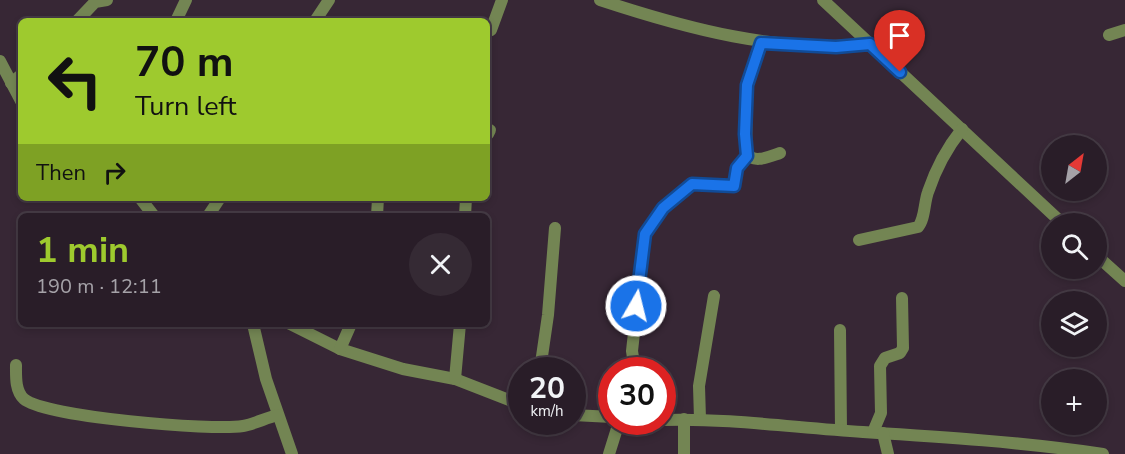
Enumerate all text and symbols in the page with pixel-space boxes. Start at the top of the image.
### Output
pin [874,10,925,72]
icon: arrive [883,19,916,52]
text: 70 m [135,34,234,91]
icon: left [36,42,114,120]
text: Turn left [135,88,236,125]
north arrow [1041,135,1107,201]
map controls [1041,135,1107,435]
icon: right [98,156,131,189]
text: Then [36,158,86,188]
button: search [1041,213,1107,279]
text: 1 min [36,226,129,275]
button: close [409,233,472,296]
text: 190 m · 12:11 [36,273,162,300]
position arrow [604,274,668,338]
button: layers [1041,291,1107,357]
speed limit sign: 30 [598,357,676,435]
text: 20 [529,368,565,409]
button: + [1041,369,1107,435]
text: km/h [530,401,564,421]

